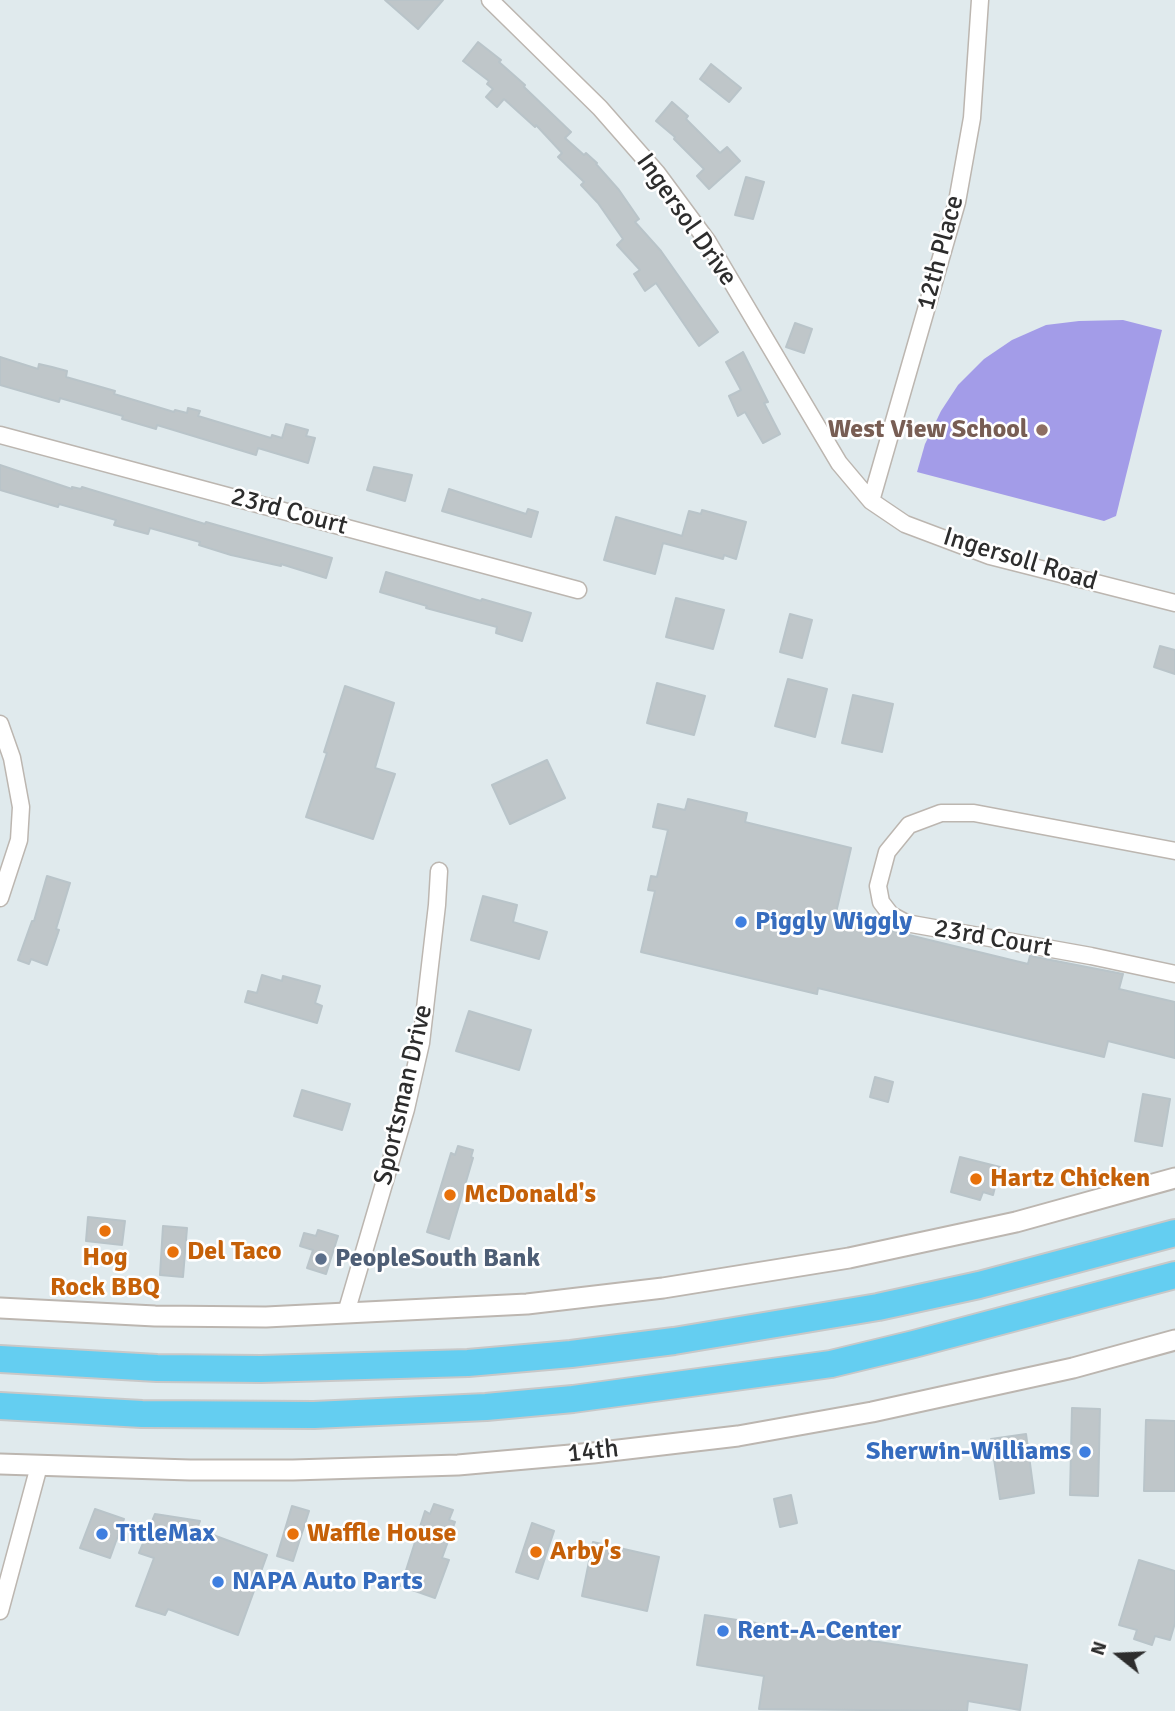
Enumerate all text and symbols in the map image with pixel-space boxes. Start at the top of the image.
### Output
street label: Ingersol Drive [629,148,743,292]
street label: 12th Place [911,192,971,314]
place label: West View School [828,414,1028,446]
marker: West View School [1034,422,1050,438]
street label: 23rd Court [227,481,351,543]
street label: Ingersoll Road [939,522,1101,598]
place label: Piggly Wiggly [755,906,912,938]
street label: 23rd Court [932,913,1054,965]
marker: Piggly Wiggly [733,914,749,930]
street label: Sportsman Drive [368,1002,440,1188]
place label: Hartz Chicken [990,1163,1150,1195]
marker: Hartz Chicken [968,1171,984,1187]
place label: McDonald's [464,1179,596,1211]
marker: McDonald's [442,1187,458,1203]
marker: Hog Rock BBQ [97,1223,113,1239]
place label: Del Taco [187,1236,281,1268]
place label: Hog Rock BBQ [50,1242,160,1304]
place label: PeopleSouth Bank [335,1243,540,1275]
marker: Del Taco [165,1244,181,1260]
marker: PeopleSouth Bank [313,1251,329,1267]
street label: 14th [566,1434,620,1470]
place label: Sherwin-Williams [866,1436,1071,1468]
marker: Sherwin-Williams [1077,1444,1093,1460]
place label: TitleMax [116,1518,215,1550]
place label: Waffle House [307,1518,456,1550]
marker: TitleMax [94,1526,110,1542]
marker: Waffle House [285,1526,301,1542]
place label: Arby's [550,1536,621,1568]
marker: Arby's [528,1544,544,1560]
place label: NAPA Auto Parts [232,1566,423,1598]
marker: NAPA Auto Parts [210,1574,226,1590]
place label: Rent-A-Center [737,1615,901,1647]
north arrow [1084,1620,1154,1690]
marker: Rent-A-Center [715,1623,731,1639]
text: N [1086,1639,1112,1659]

